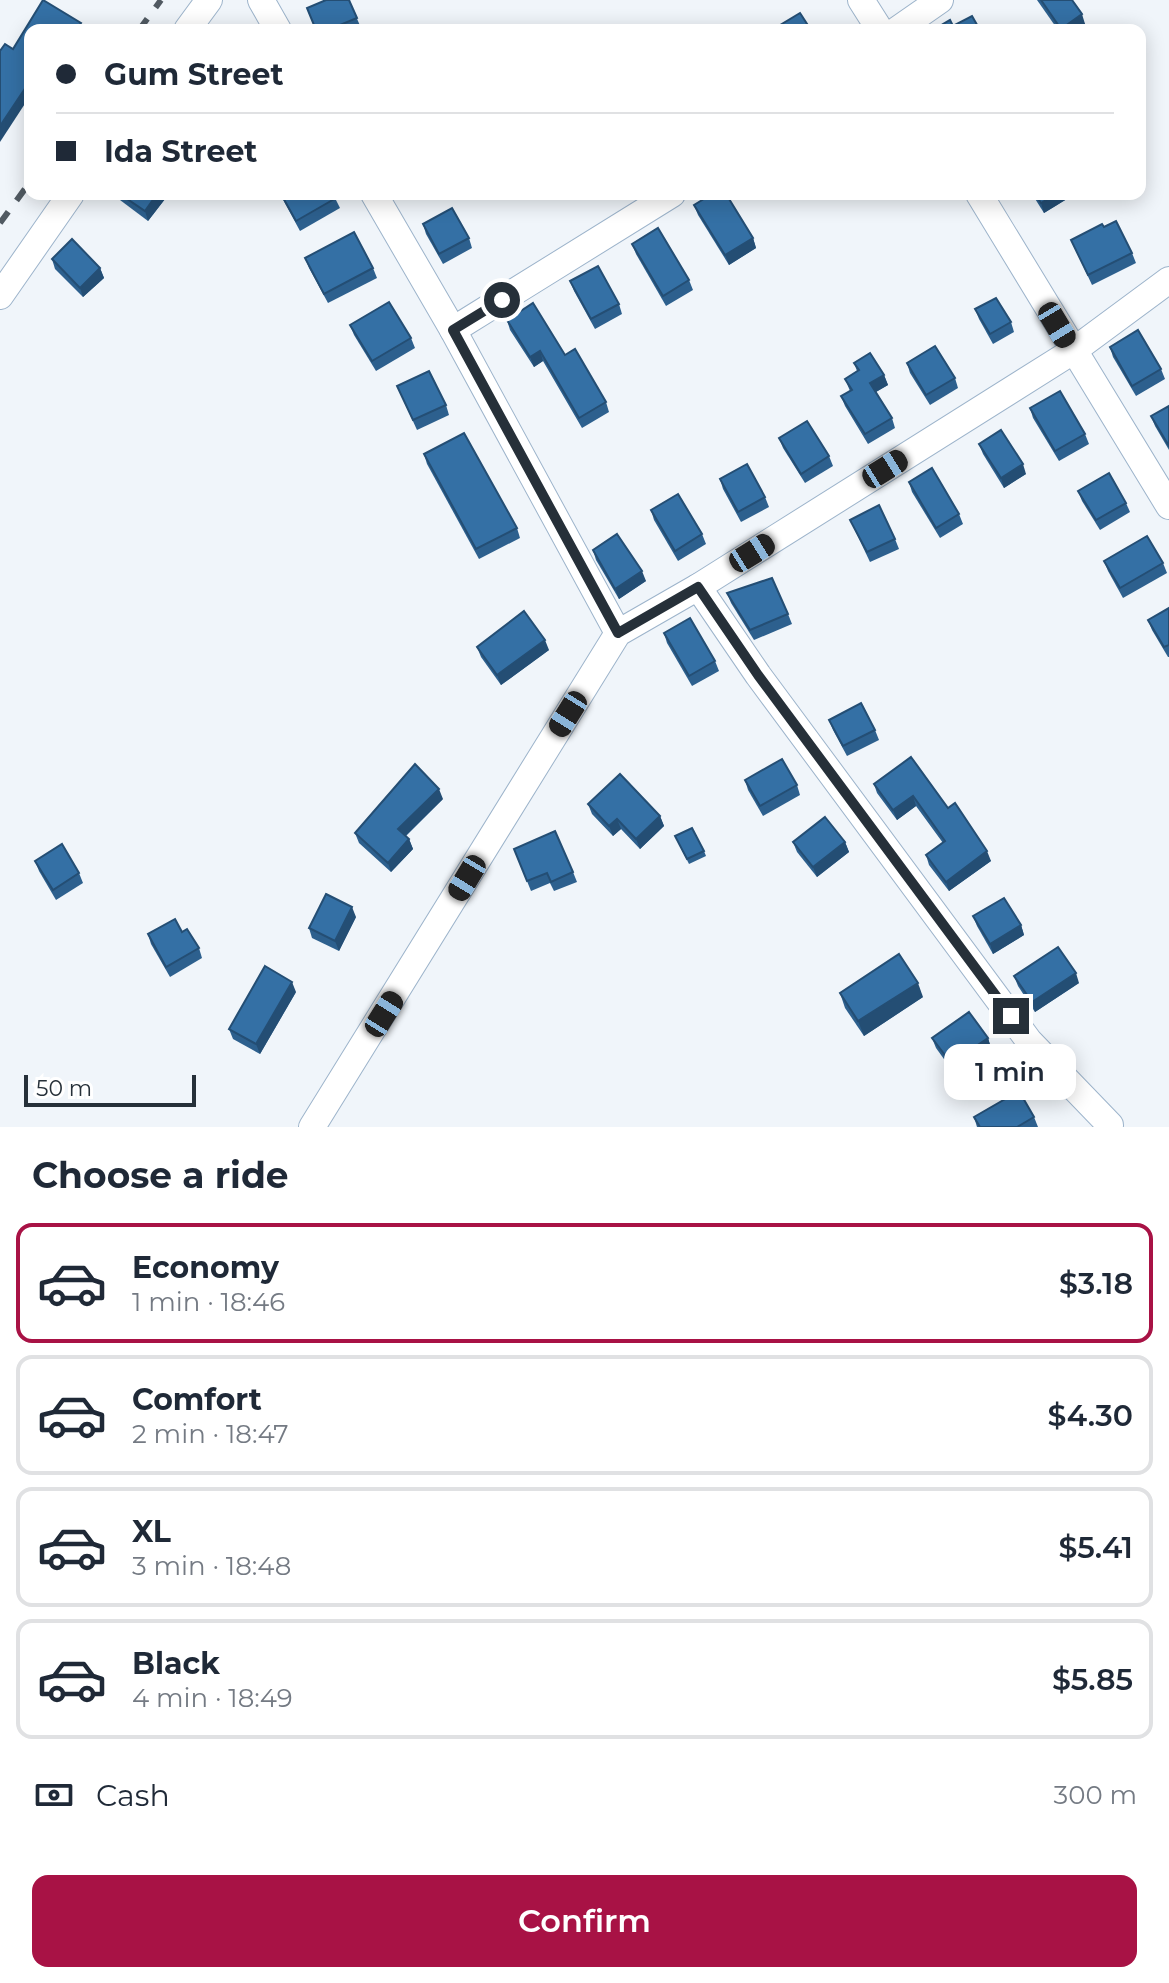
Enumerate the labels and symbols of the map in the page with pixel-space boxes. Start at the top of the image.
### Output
route start [484,282,520,318]
car [1034,298,1080,352]
car [858,446,912,492]
car [725,530,779,576]
car [545,687,591,741]
car [444,851,490,905]
car [361,987,407,1041]
route end [993,998,1029,1034]
callout: 1 min [945,1044,1077,1100]
scale bar [24,1071,196,1107]

